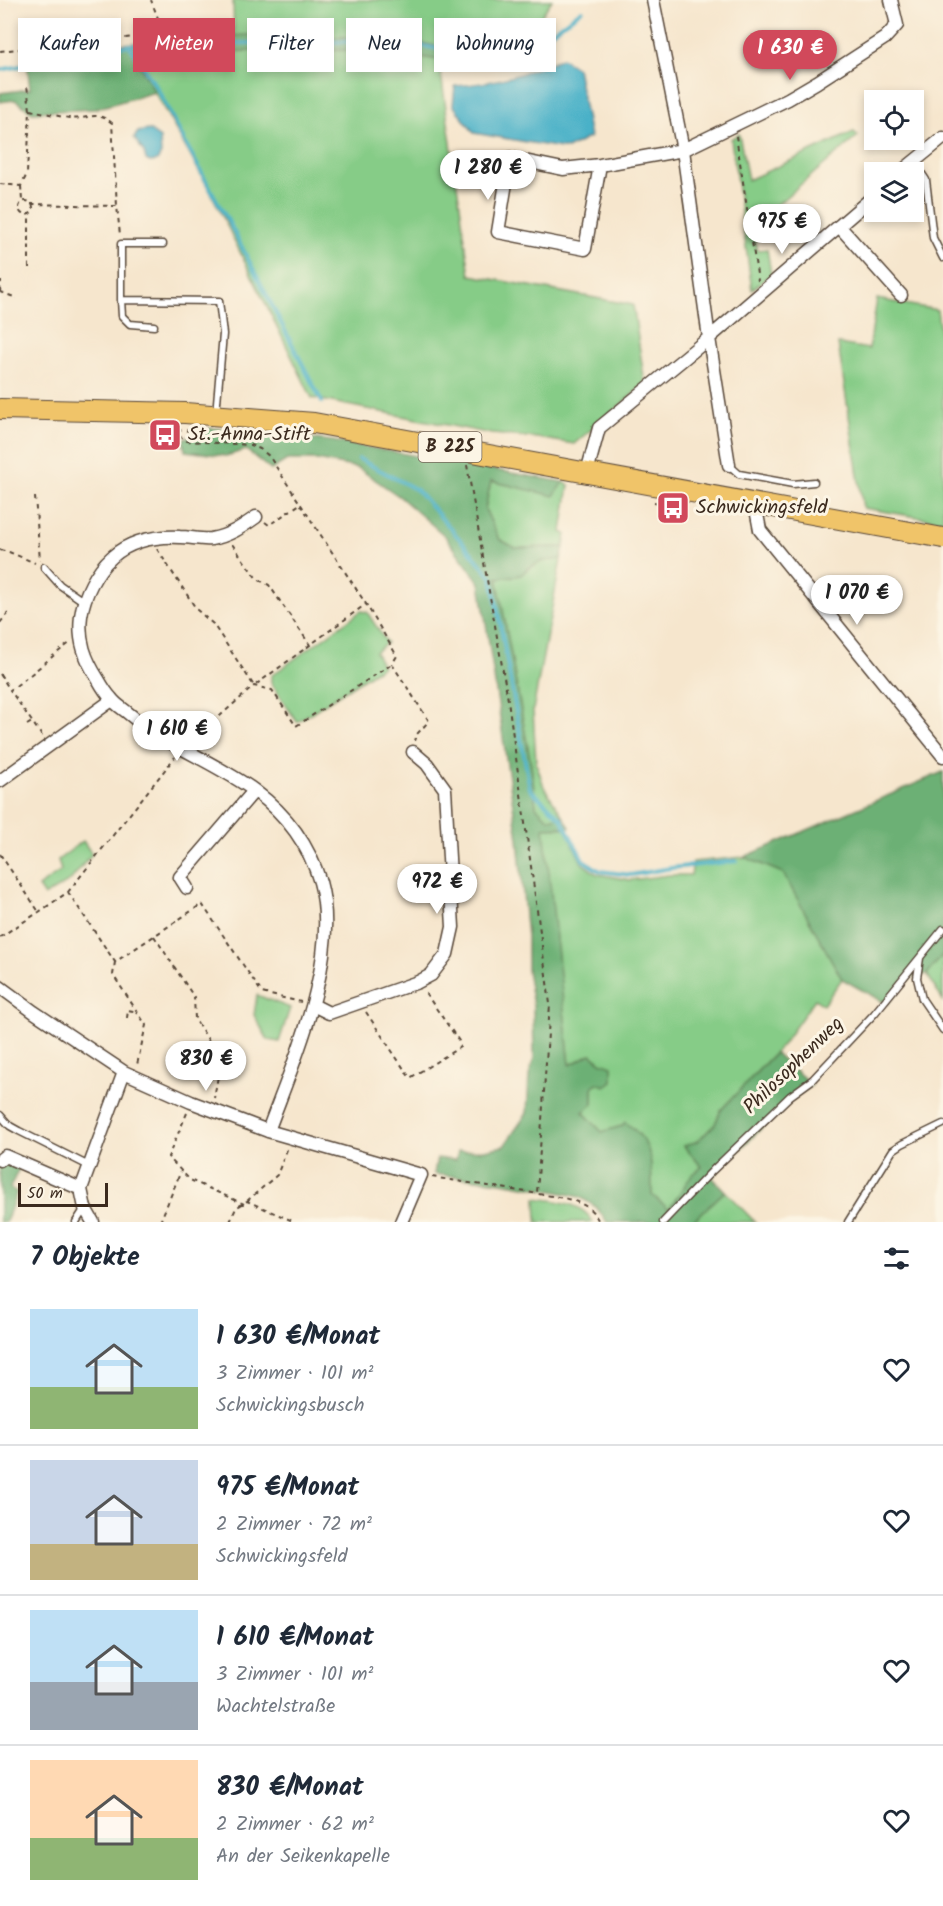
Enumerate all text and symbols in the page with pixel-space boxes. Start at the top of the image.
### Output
chip: Kaufen [18,18,121,72]
chip: Mieten [133,18,235,72]
chip: Filter [247,18,334,72]
chip: Neu [346,18,422,72]
chip: Wohnung [434,18,556,72]
pin: 1 630 € [735,30,845,81]
text: 1 630 € [757,33,823,65]
map controls [864,90,924,222]
button: locate [864,90,924,150]
pin: 1 280 € [433,150,543,201]
text: 1 280 € [454,153,522,185]
button: layers [864,162,924,222]
pin: 975 € [740,204,824,255]
text: 975 € [757,207,807,239]
bus stop icon: St.-Anna-Stift [147,417,183,453]
place label: St.-Anna-Stift [188,419,311,451]
road number: B 225 [418,432,482,462]
bus stop icon: Schwickingsfeld [655,490,691,526]
place label: Schwickingsfeld [696,492,829,524]
pin: 1 070 € [802,575,912,626]
text: 1 070 € [825,578,889,610]
pin: 1 610 € [122,711,232,762]
text: 1 610 € [146,714,208,746]
pin: 972 € [395,864,479,915]
text: 972 € [411,867,463,899]
street label: Philosophenweg [736,1009,852,1123]
pin: 830 € [164,1041,248,1092]
text: 830 € [179,1044,233,1076]
scale bar [18,1180,108,1208]
text: 50 m [27,1181,63,1206]
text: 7 Objekte [30,1237,140,1279]
icon: filters [880,1242,913,1275]
text: 1 630 €/Monat [216,1316,380,1358]
icon: home [78,1333,150,1405]
icon: heart [880,1353,913,1386]
text: 3 Zimmer · 101 m² [216,1358,374,1390]
text: Schwickingsbusch [216,1390,364,1422]
text: 975 €/Monat [216,1467,359,1509]
icon: home [78,1484,150,1556]
icon: heart [880,1504,913,1537]
text: 2 Zimmer · 72 m² [216,1509,372,1541]
text: Schwickingsfeld [216,1541,348,1573]
text: 1 610 €/Monat [216,1617,374,1659]
icon: home [78,1634,150,1706]
icon: heart [880,1654,913,1687]
text: 3 Zimmer · 101 m² [216,1659,374,1691]
text: Wachtelstraße [216,1691,335,1723]
text: 830 €/Monat [216,1767,364,1809]
icon: home [78,1784,150,1856]
icon: heart [880,1804,913,1837]
text: 2 Zimmer · 62 m² [216,1809,374,1841]
text: An der Seikenkapelle [216,1841,390,1873]

